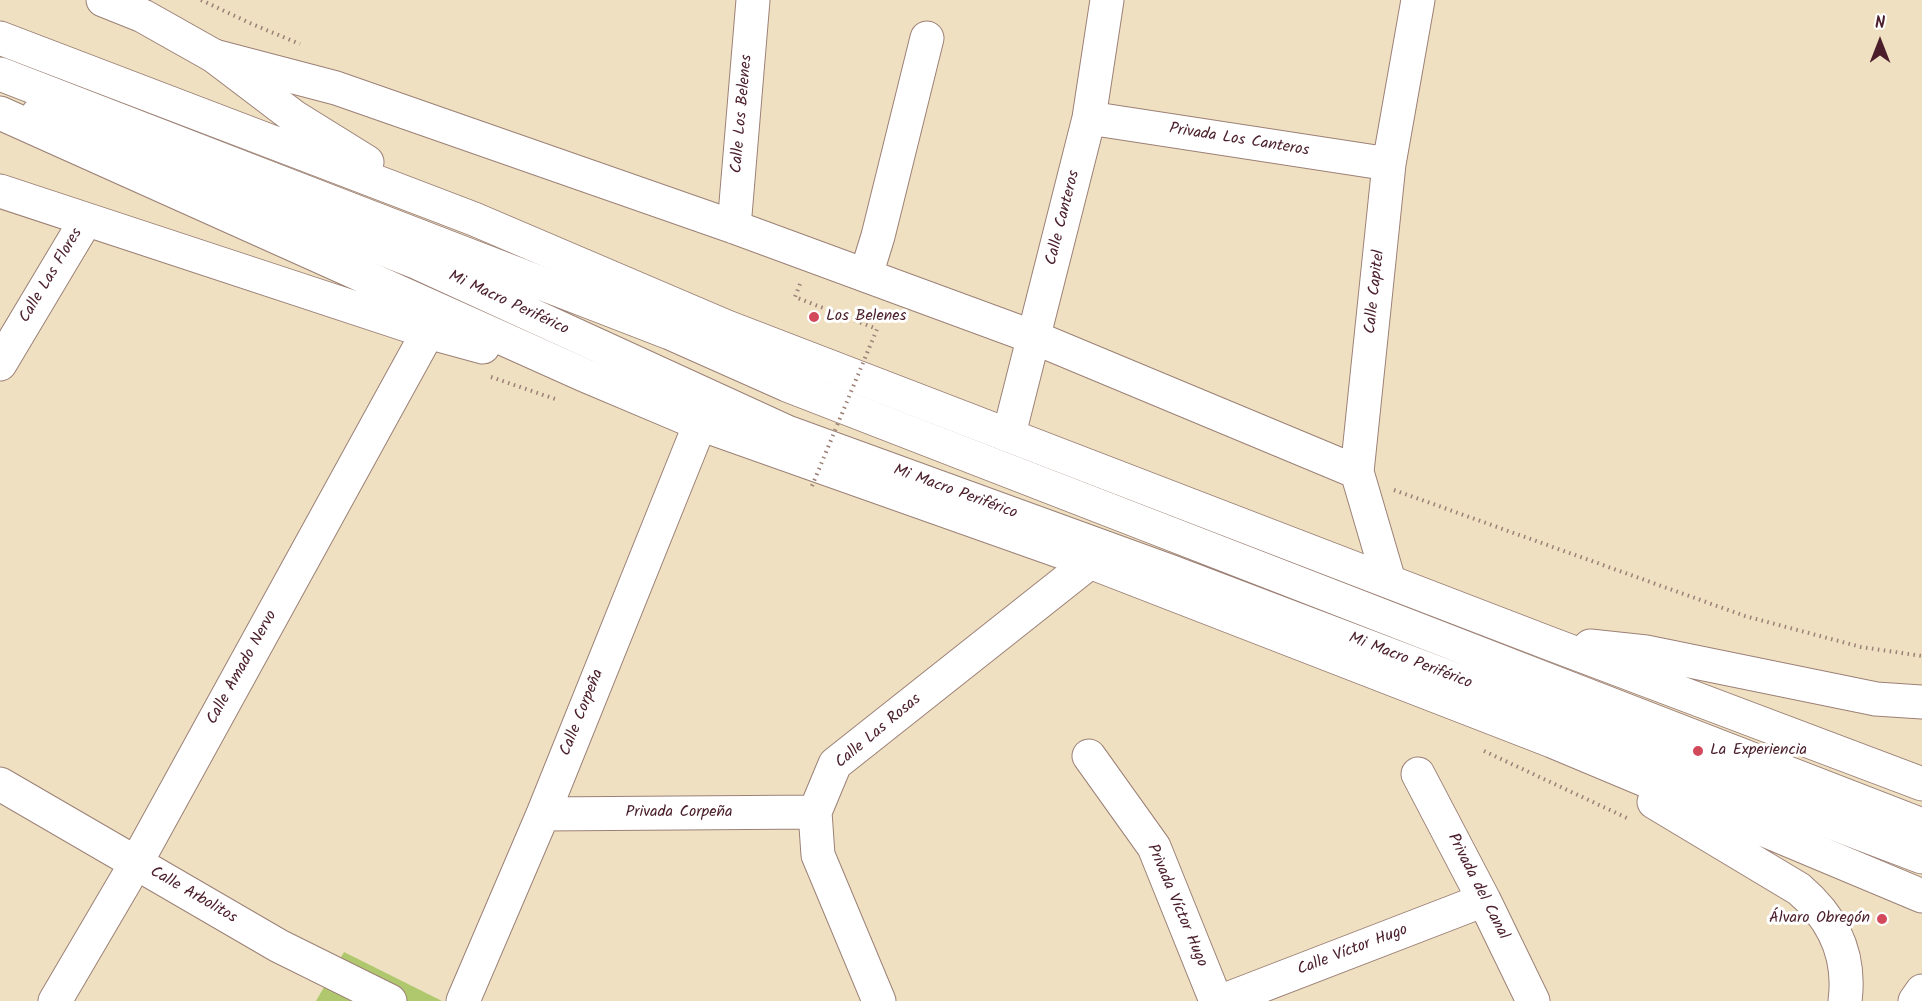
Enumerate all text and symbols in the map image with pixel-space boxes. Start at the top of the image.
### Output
text: N [1875,11,1885,36]
north arrow [1850,12,1910,72]
street label: Calle Los Belenes [728,54,758,174]
street label: Privada Los Canteros [1168,120,1310,162]
street label: Calle Canteros [1043,169,1085,267]
street label: Calle Las Flores [16,225,88,327]
street label: Calle Capitel [1362,249,1390,335]
street label: Mi Macro Periférico [445,268,571,340]
place label: Los Belenes [826,307,906,327]
marker: Los Belenes [807,310,821,324]
street label: Mi Macro Periférico [890,462,1020,524]
street label: Calle Amado Nervo [204,608,282,728]
street label: Mi Macro Periférico [1346,630,1474,694]
street label: Calle Corpeña [557,667,609,759]
street label: Calle Las Rosas [832,691,926,773]
place label: La Experiencia [1710,741,1807,761]
marker: La Experiencia [1691,744,1705,758]
street label: Privada Corpeña [626,803,732,823]
street label: Privada del Canal [1442,831,1512,943]
street label: Privada Víctor Hugo [1141,842,1211,970]
street label: Calle Arbolitos [146,863,240,929]
place label: Álvaro Obregón [1769,909,1870,929]
marker: Álvaro Obregón [1875,912,1889,926]
street label: Calle Víctor Hugo [1295,921,1411,981]

